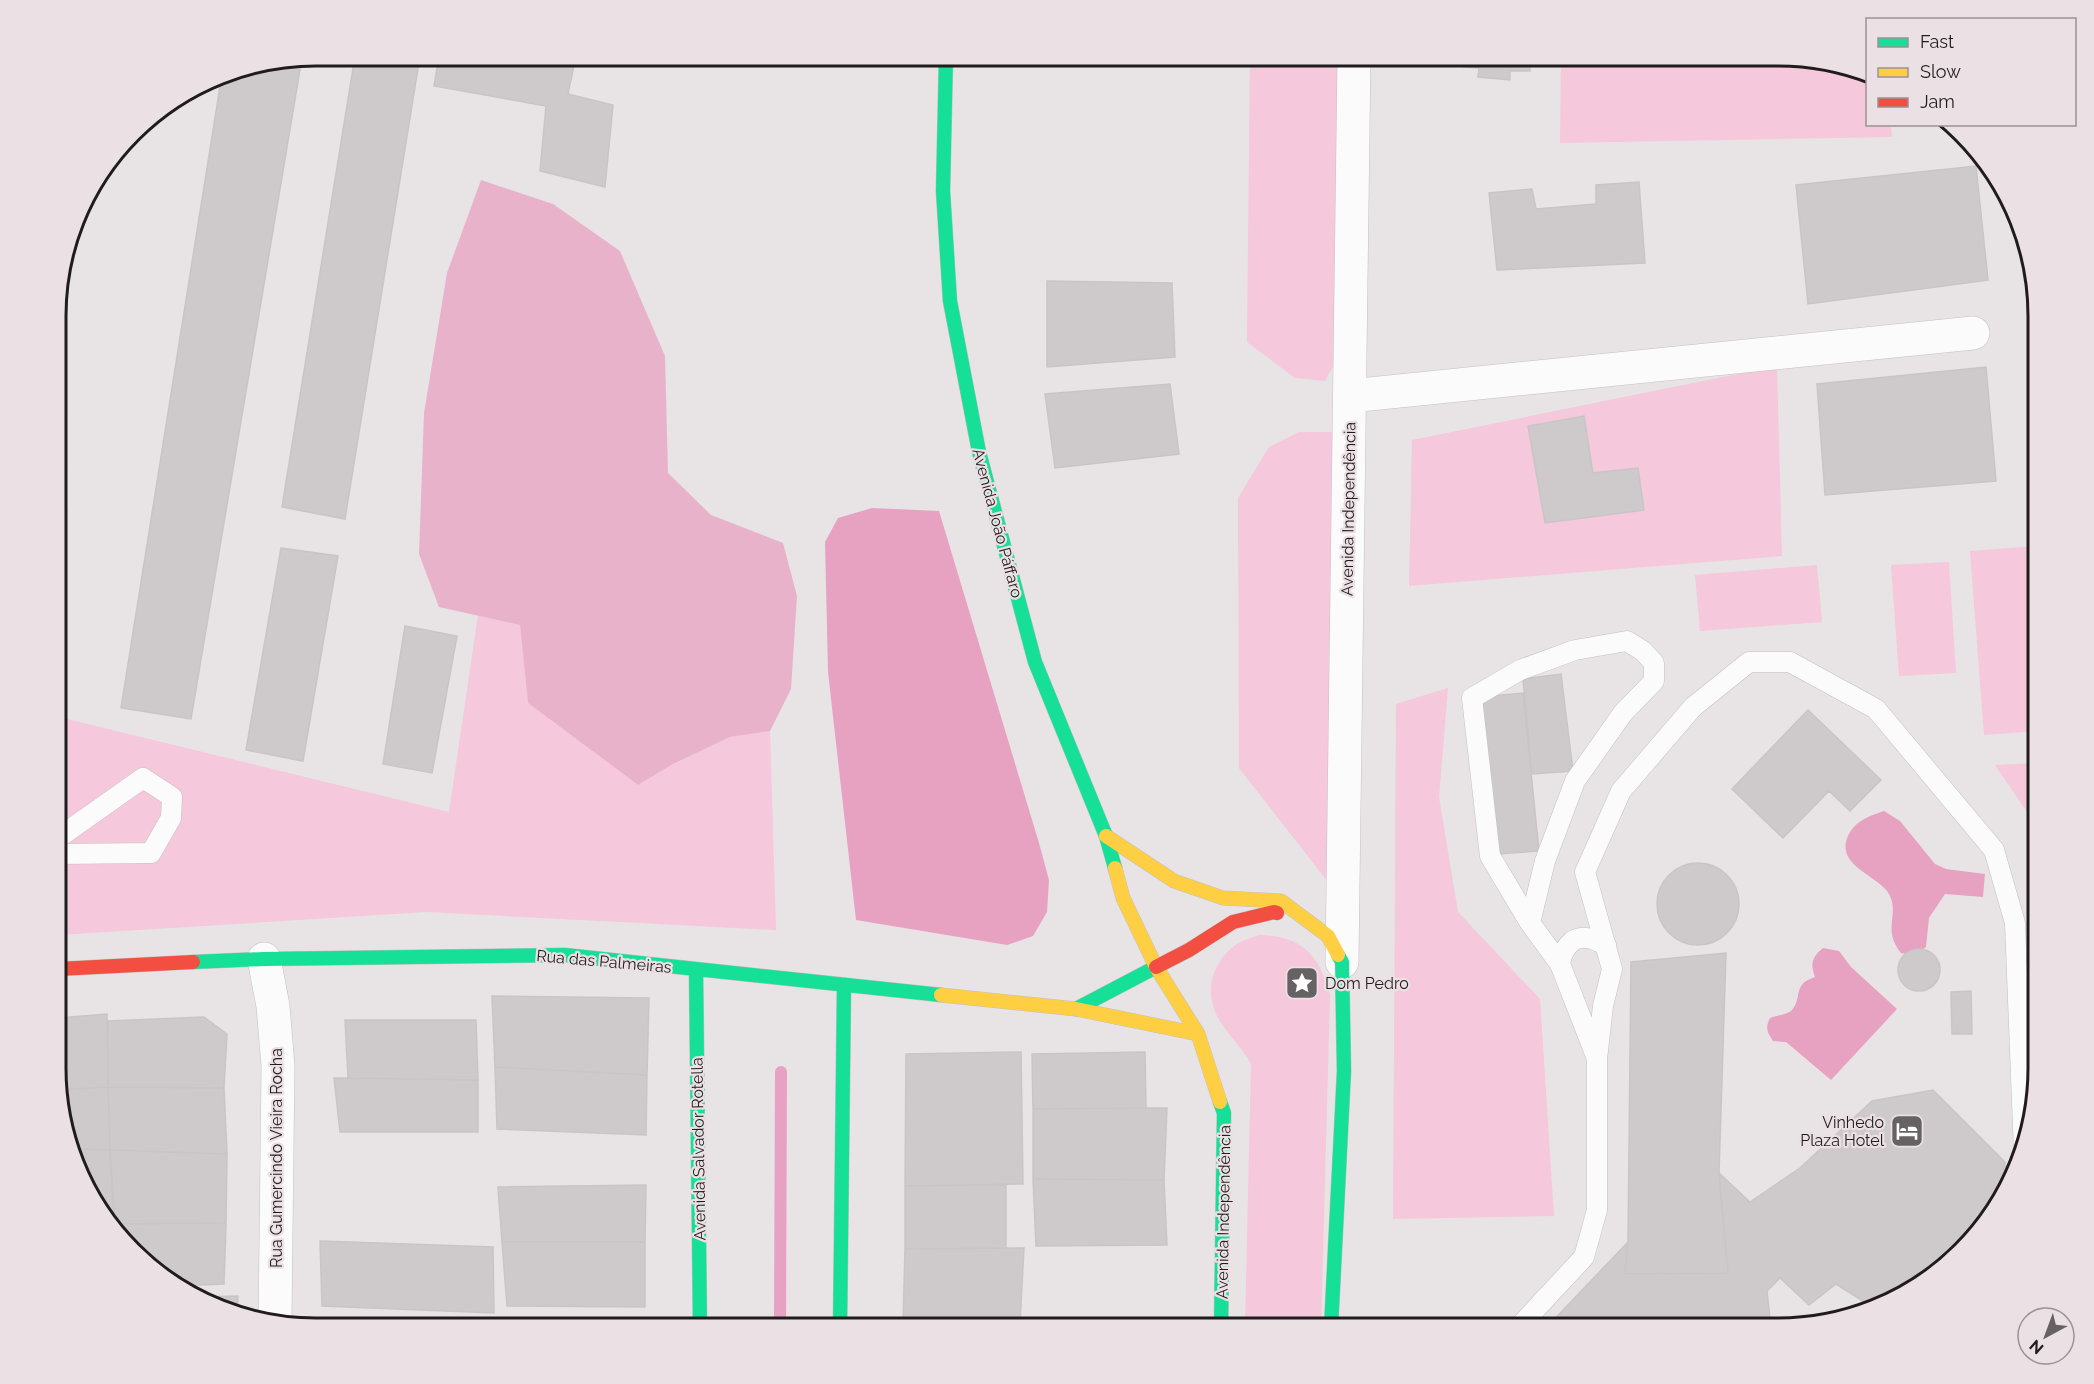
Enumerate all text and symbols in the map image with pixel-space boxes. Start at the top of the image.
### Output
legend [1866,18,2076,126]
text: Fast [1920,31,1954,52]
text: Slow [1920,61,1961,82]
text: Jam [1920,91,1955,112]
street label: Avenida Independência [1337,422,1360,596]
street label: Avenida João Páffaro [968,446,1027,600]
street label: Rua das Palmeiras [536,946,673,977]
place icon: Dom Pedro [1284,965,1320,1001]
place label: Dom Pedro [1325,974,1409,993]
street label: Rua Gumercindo Vieira Rocha [267,1048,286,1268]
street label: Avenida Salvador Rotella [687,1057,710,1241]
place label: Vinhedo Plaza Hotel [1800,1113,1885,1150]
hotel icon: Vinhedo Plaza Hotel [1889,1113,1925,1149]
street label: Avenida Independência [1212,1125,1235,1299]
north arrow [2016,1306,2076,1366]
text: N [2026,1336,2047,1358]

